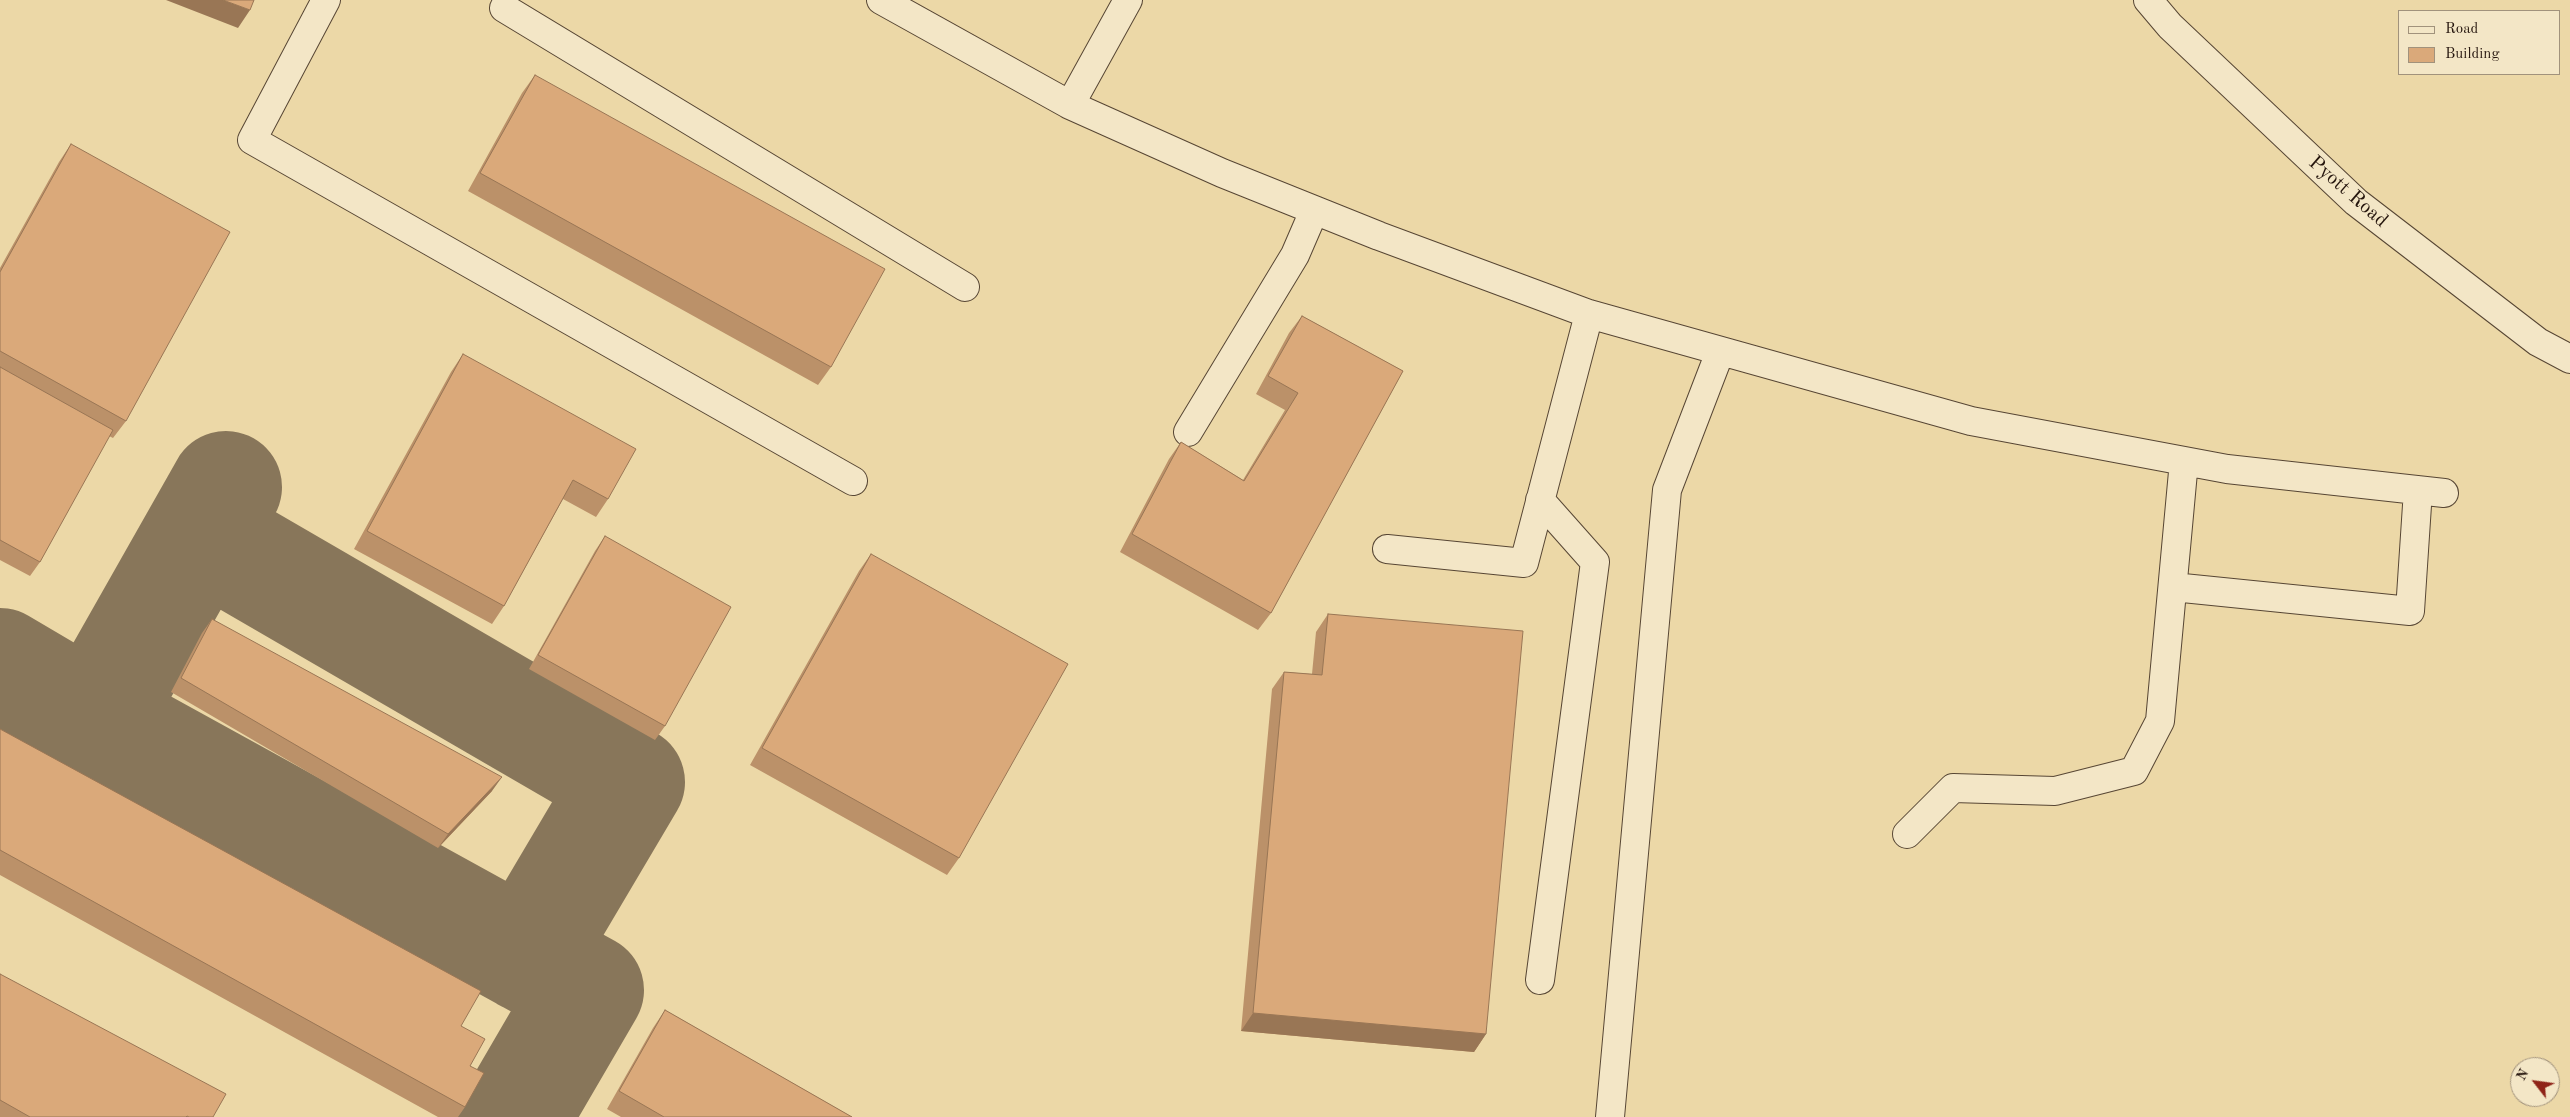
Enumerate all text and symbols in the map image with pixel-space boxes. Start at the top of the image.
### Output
legend [2398,10,2560,75]
text: Road [2445,22,2478,37]
text: Building [2445,47,2500,62]
street label: Pyott Road [2303,151,2393,233]
north arrow [2510,1057,2560,1107]
text: N [2514,1067,2532,1083]

